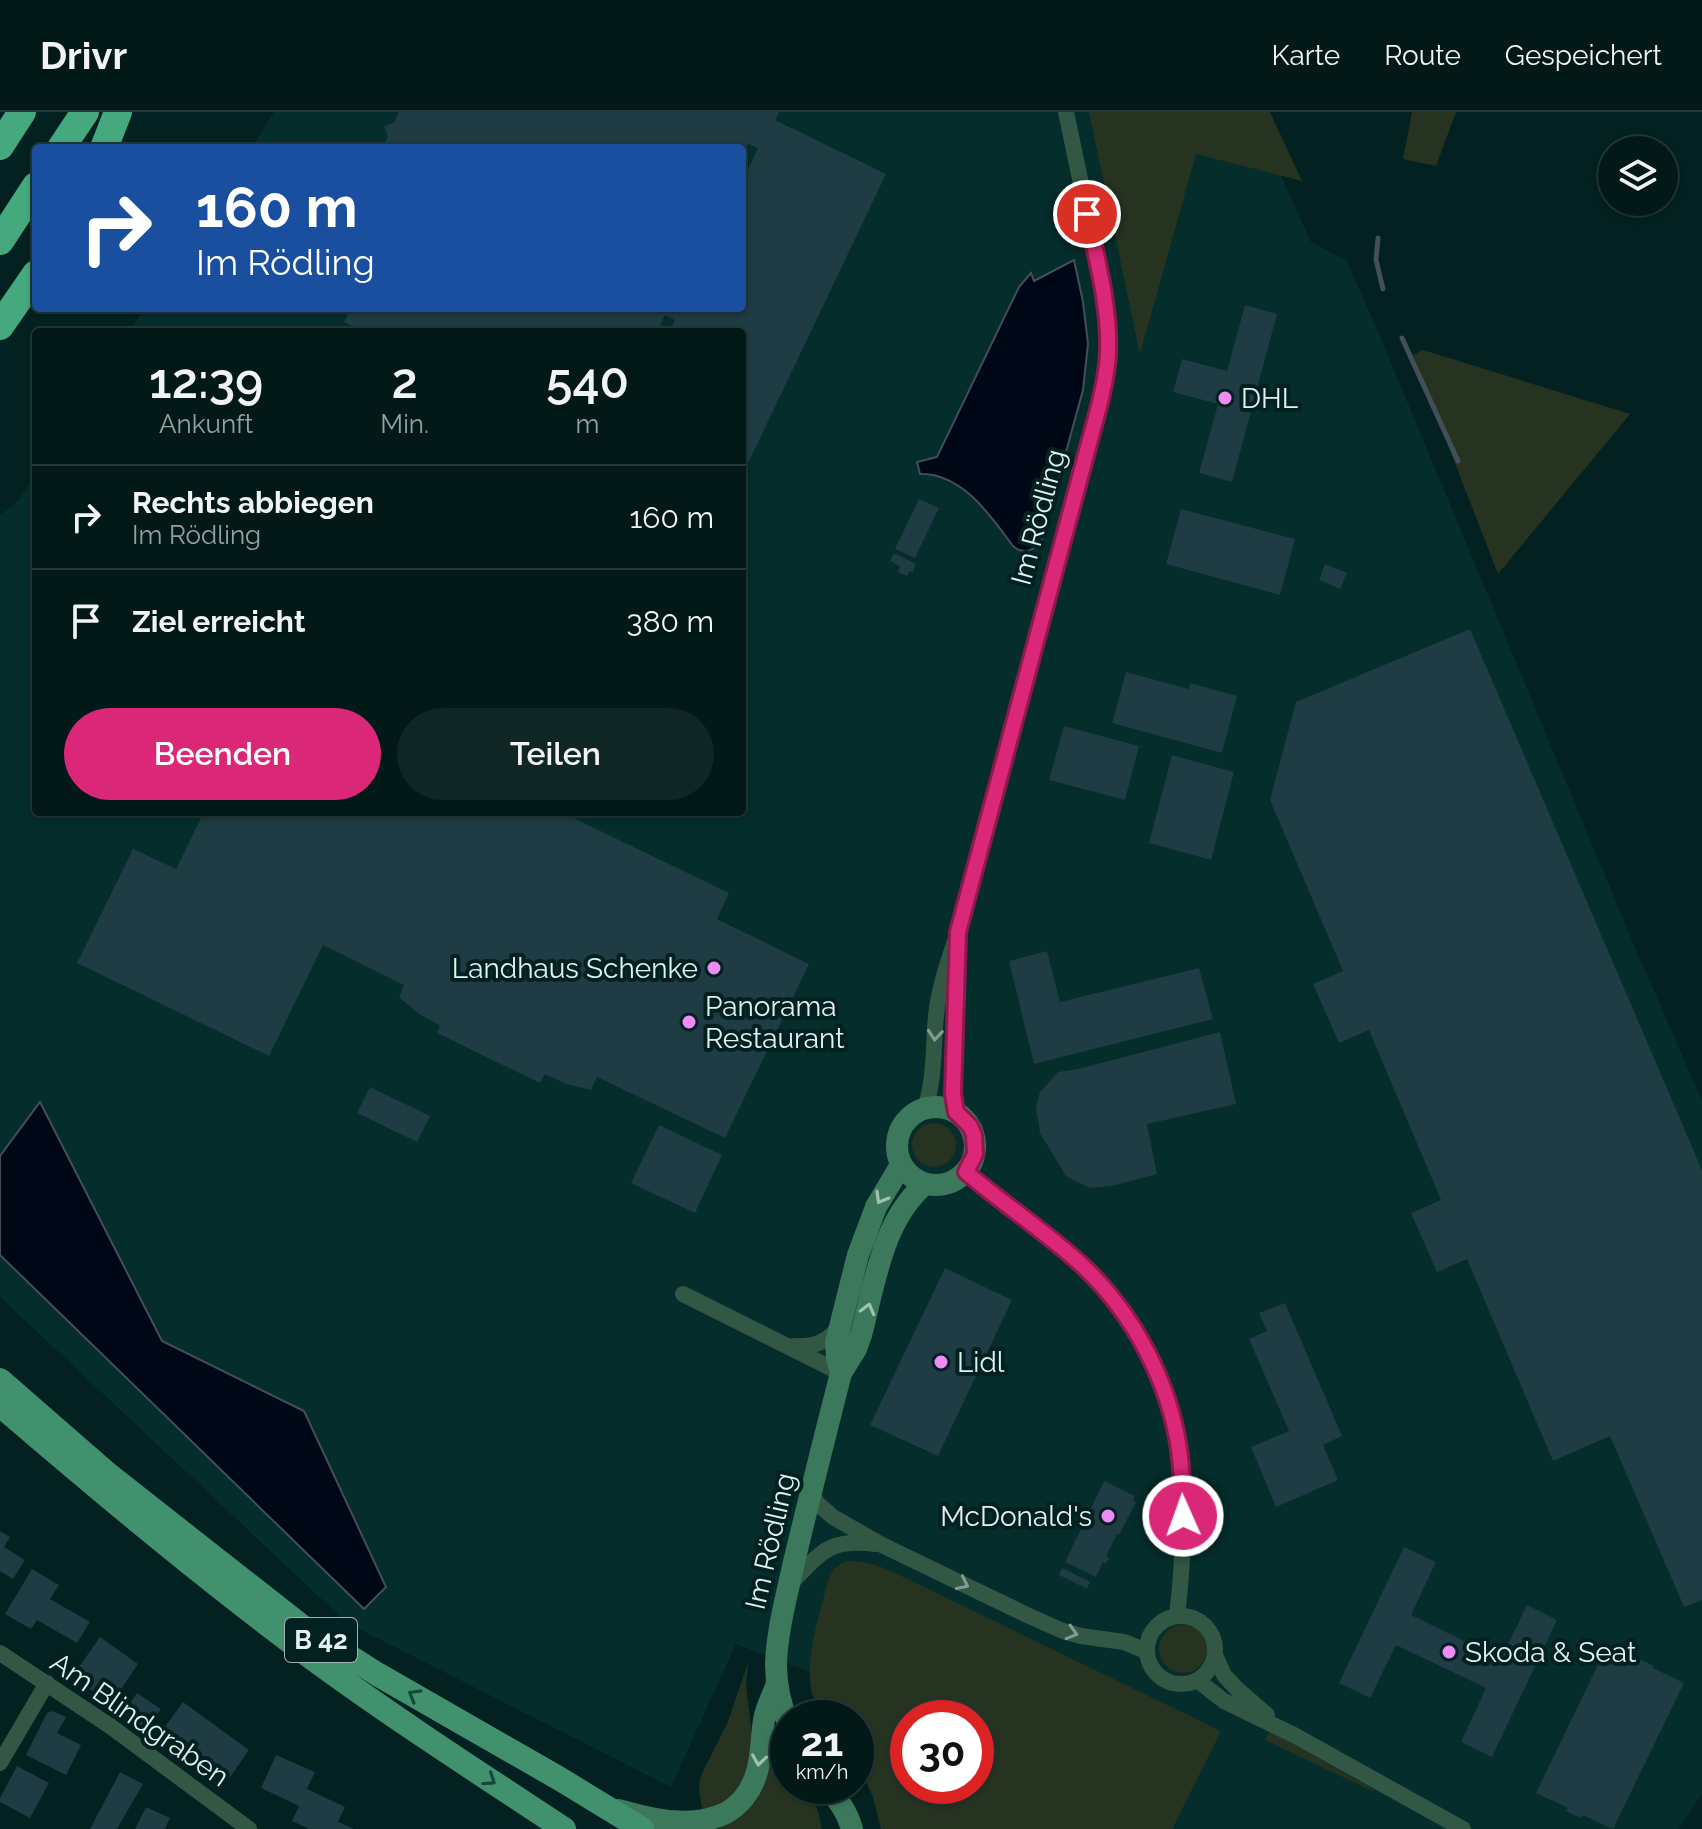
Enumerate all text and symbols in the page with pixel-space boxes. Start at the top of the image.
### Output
text: Drivr [40,33,127,78]
text: Karte [1271,39,1340,72]
text: Route [1384,39,1461,72]
text: Gespeichert [1505,39,1662,72]
map controls [1598,136,1678,216]
button: layers [1598,136,1678,216]
text: 160 m [196,174,358,240]
icon: right [64,176,168,280]
pin [1053,180,1121,248]
icon: arrive [1065,192,1109,236]
text: Im Rödling [196,241,375,283]
text: 12:39 [149,353,263,409]
text: 2 [391,353,418,409]
text: 540 [546,353,629,409]
place label: DHL [1241,382,1298,415]
marker: DHL [1216,389,1234,407]
text: Ankunft [159,409,253,439]
text: Min. [380,409,429,439]
text: m [575,409,599,439]
street label: Im Rödling [1005,446,1072,589]
text: Rechts abbiegen [132,485,374,520]
icon: right [64,495,108,539]
text: 160 m [629,500,714,535]
text: Im Rödling [132,520,261,550]
icon: arrive [64,599,108,643]
text: Ziel erreicht [132,604,305,639]
text: 380 m [627,604,714,639]
button: Beenden [64,708,381,800]
button: Teilen [397,708,714,800]
place label: Landhaus Schenke [452,952,698,985]
marker: Landhaus Schenke [705,959,723,977]
place label: Panorama Restaurant [705,990,845,1055]
marker: Panorama Restaurant [680,1013,698,1031]
one-way arrow [927,1029,944,1042]
one-way arrow [875,1189,891,1204]
one-way arrow [859,1303,875,1317]
place label: Lidl [957,1346,1005,1379]
marker: Lidl [932,1353,950,1371]
street label: Im Rödling [739,1470,802,1613]
position arrow [1141,1474,1225,1558]
place label: McDonald's [940,1500,1092,1533]
marker: McDonald's [1099,1507,1117,1525]
one-way arrow [954,1574,969,1590]
road number: B 42 [285,1618,357,1662]
one-way arrow [1064,1624,1078,1640]
place label: Skoda & Seat [1465,1636,1637,1669]
marker: Skoda & Seat [1440,1643,1458,1661]
street label: Am Blindgraben [44,1646,235,1793]
one-way arrow [408,1689,423,1705]
speed limit sign: 30 [890,1700,994,1804]
text: 21 [801,1718,843,1765]
one-way arrow [751,1753,768,1767]
text: km/h [796,1760,848,1784]
one-way arrow [481,1770,496,1785]

